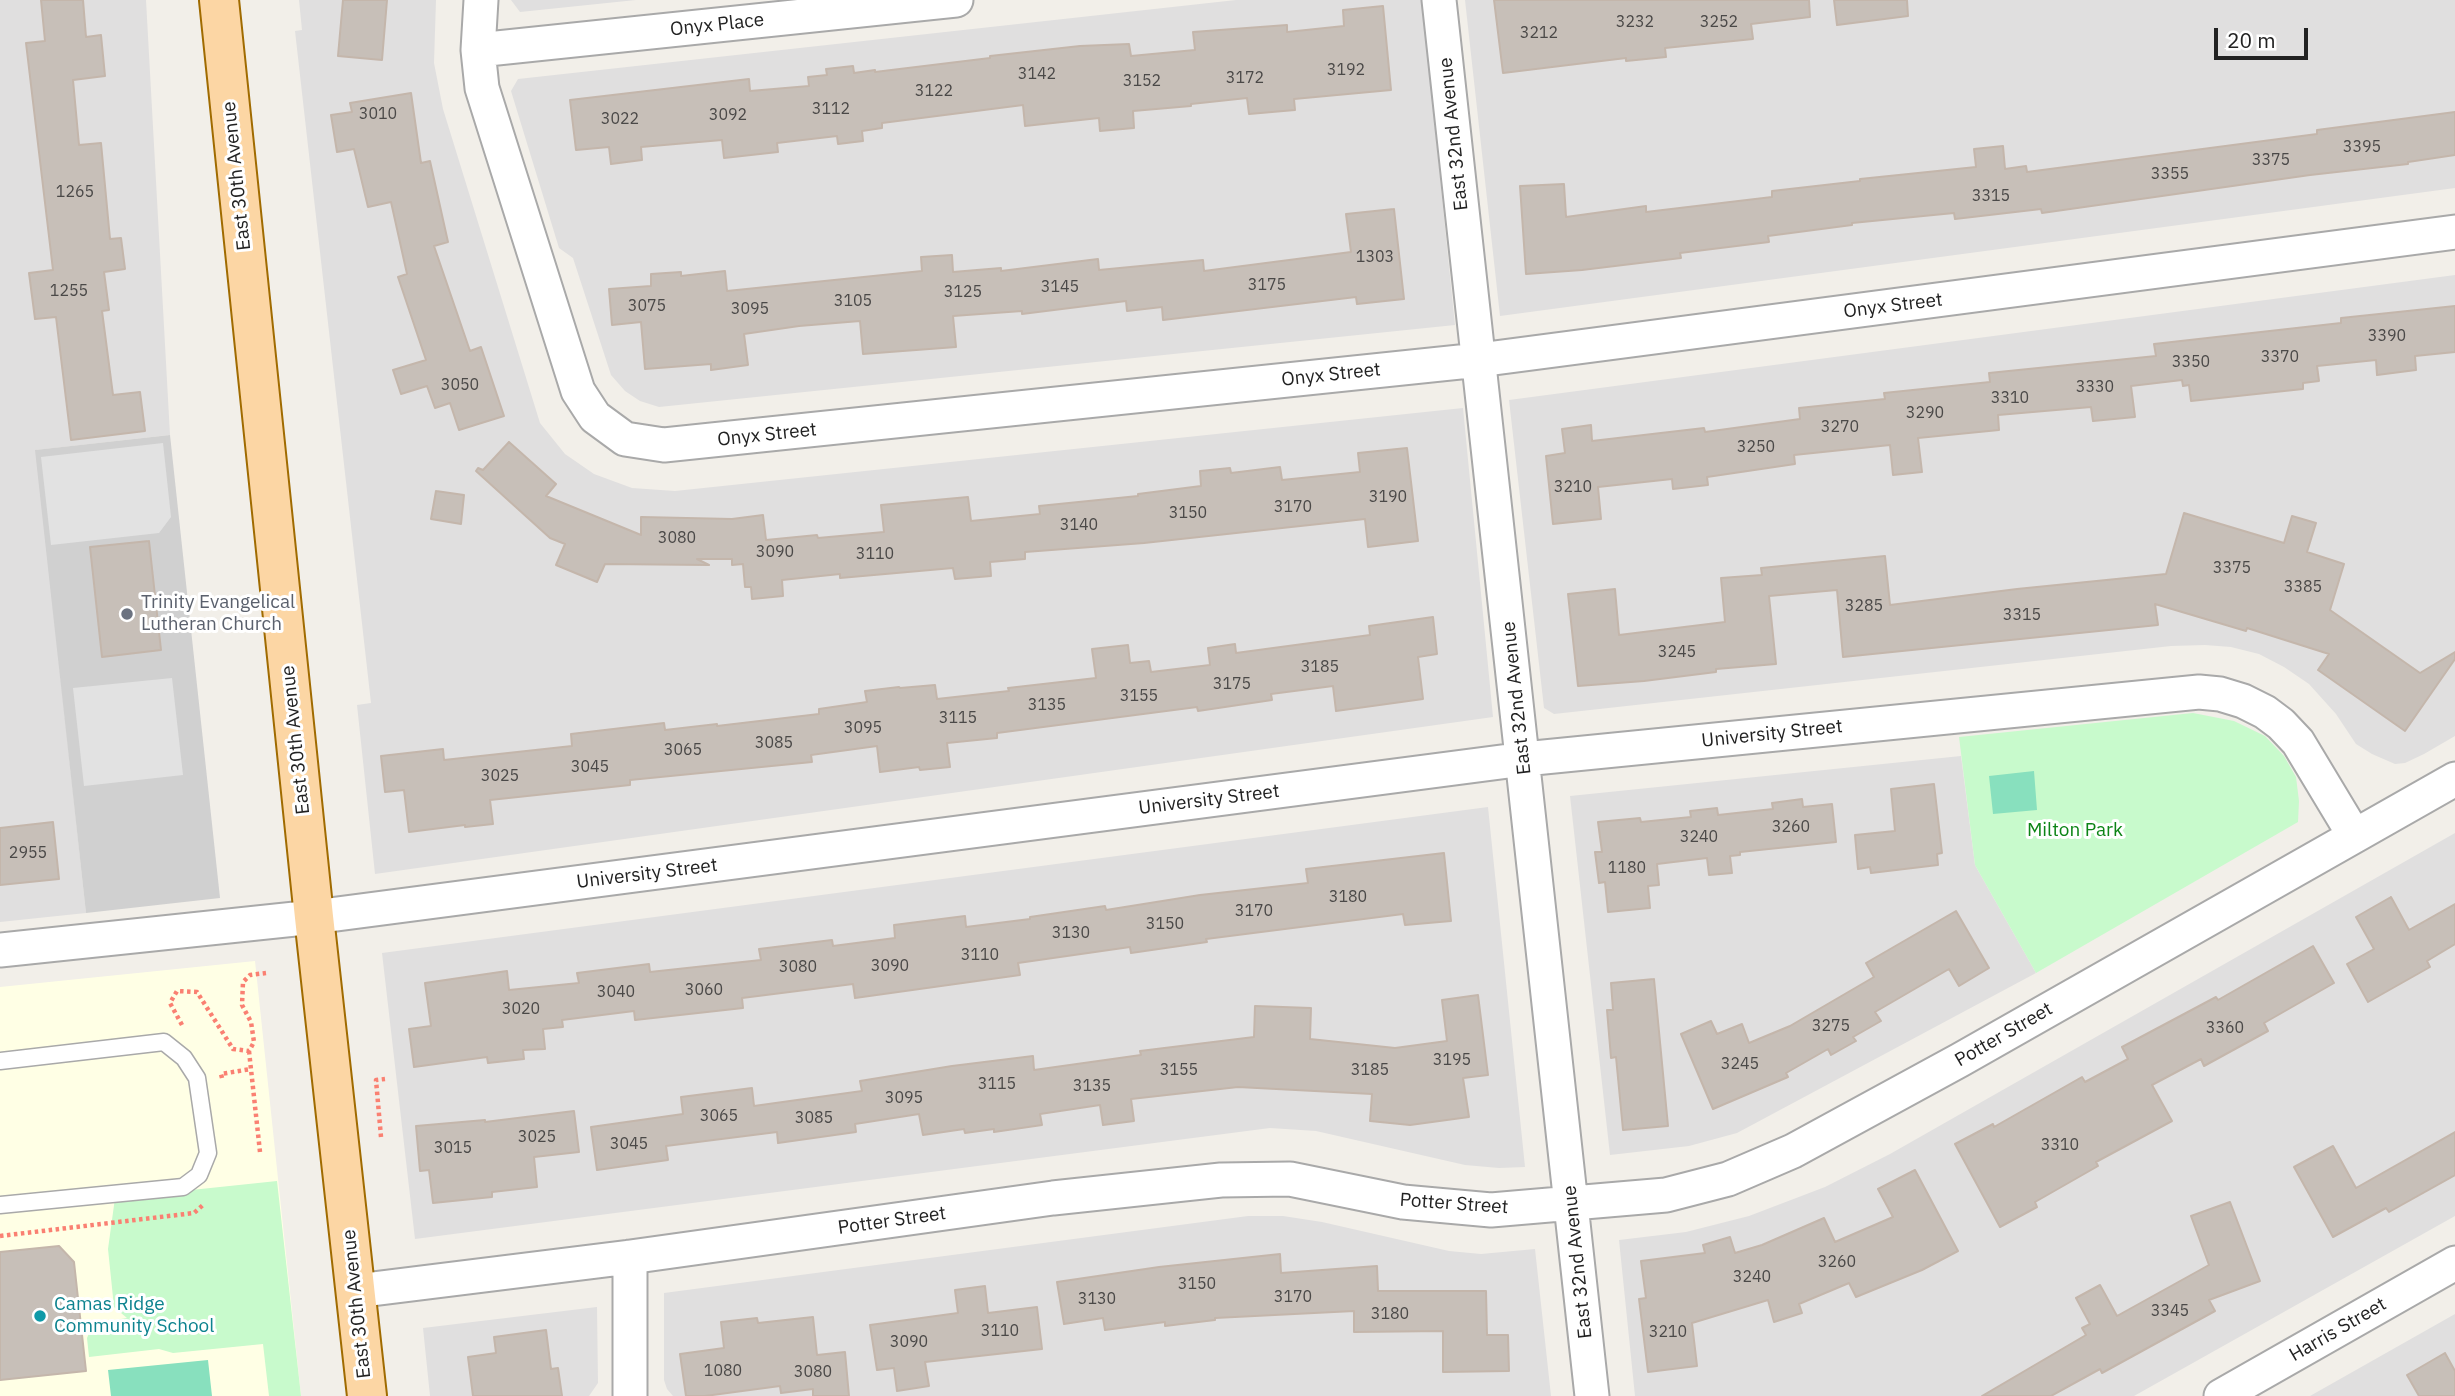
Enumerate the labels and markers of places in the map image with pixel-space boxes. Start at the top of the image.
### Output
place label: Trinity Evangelical Lutheran Church [141,592,295,636]
marker: Trinity Evangelical Lutheran Church [119,606,135,622]
place label: Camas Ridge Community School [54,1294,214,1338]
marker: Camas Ridge Community School [32,1308,48,1324]

